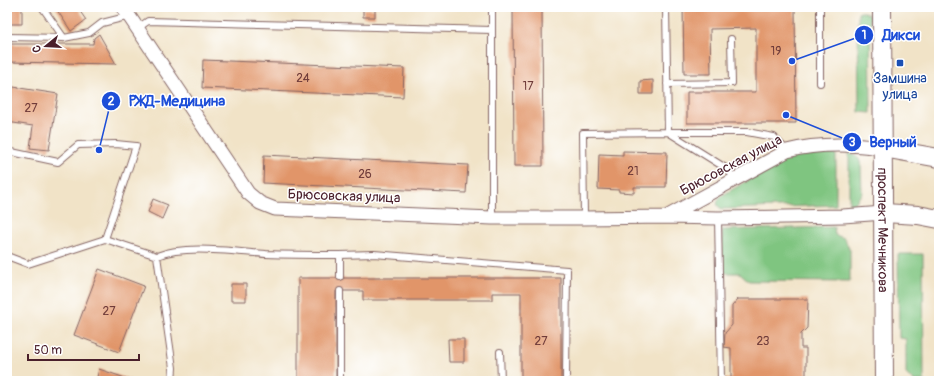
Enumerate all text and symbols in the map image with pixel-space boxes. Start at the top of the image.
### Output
callout: Дикси [854,21,928,48]
north arrow [26,26,66,66]
text: Дикси [881,26,920,45]
text: 1 [862,28,866,43]
text: С [30,44,44,54]
house number: 19 [771,44,781,59]
marker: Замшина улица [895,58,905,68]
place label: Замшина улица [873,70,927,103]
house number: 24 [296,71,310,86]
house number: 17 [522,79,534,94]
callout: РЖД-Медицина [101,87,234,114]
text: РЖД-Медицина [129,92,225,111]
text: 2 [108,94,115,109]
house number: 27 [24,101,38,116]
callout: Верный [842,129,925,156]
street label: Брюсовская улица [677,131,785,199]
text: Верный [869,133,917,152]
text: 3 [849,135,856,150]
house number: 21 [627,164,639,179]
house number: 26 [358,167,372,182]
street label: проспект Мечникова [874,167,892,293]
street label: Брюсовская улица [287,186,401,206]
house number: 27 [102,304,116,319]
house number: 27 [534,334,548,349]
house number: 23 [756,334,770,349]
scale bar [28,336,139,362]
text: 50 m [34,343,62,358]

